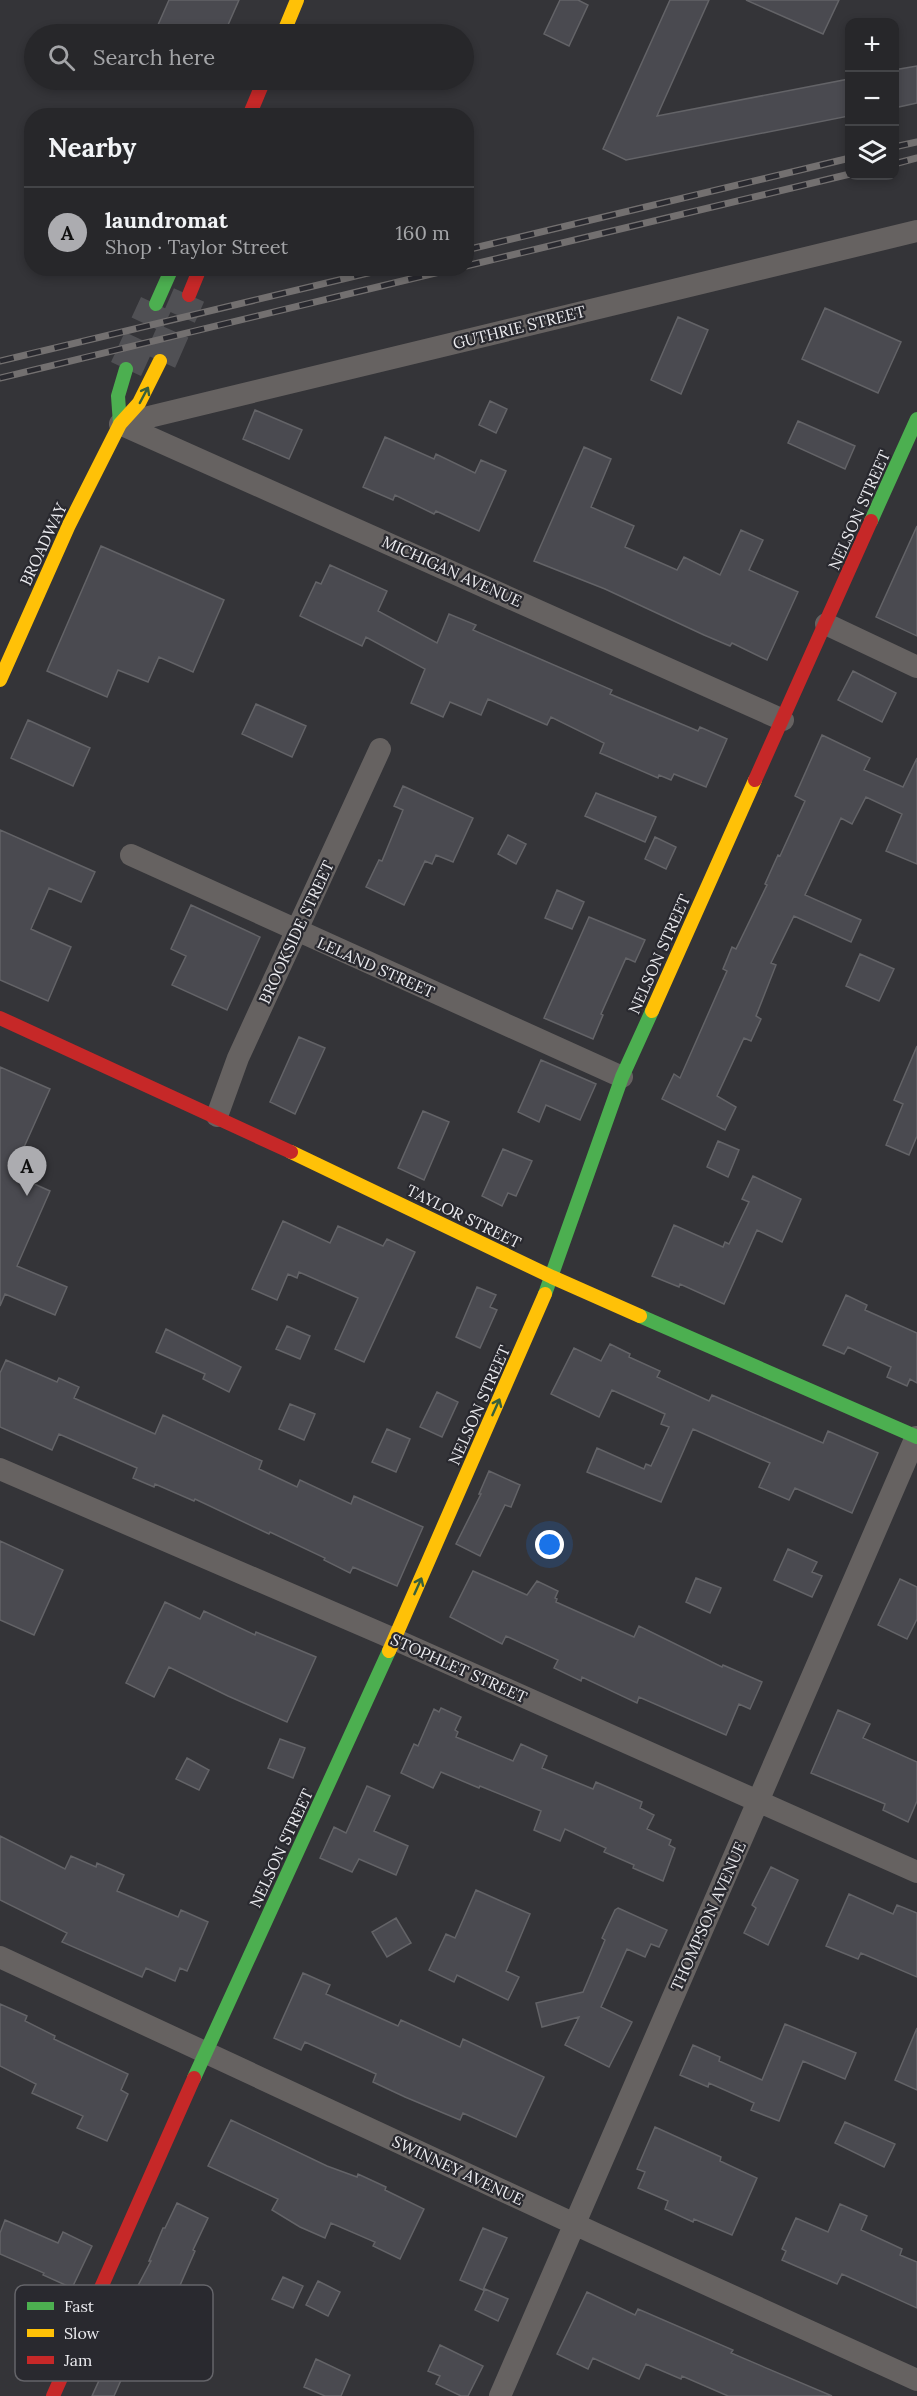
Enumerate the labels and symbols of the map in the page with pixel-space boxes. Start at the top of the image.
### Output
street label: GUTHRIE STREET [451,301,587,353]
one-way arrow [139,387,150,405]
street label: NELSON STREET [824,447,894,573]
street label: BROADWAY [15,499,71,589]
street label: MICHIGAN AVENUE [379,531,525,611]
street label: BROOKSIDE STREET [254,857,338,1007]
street label: NELSON STREET [624,891,694,1017]
street label: LELAND STREET [314,932,438,1002]
pin: A [8,1146,46,1196]
street label: TAYLOR STREET [404,1180,524,1252]
street label: NELSON STREET [444,1342,514,1468]
one-way arrow [491,1398,502,1416]
your location [535,1530,564,1559]
one-way arrow [413,1577,424,1595]
street label: STOPHLET STREET [388,1629,530,1707]
street label: NELSON STREET [245,1785,317,1911]
street label: THOMPSON AVENUE [666,1838,750,1994]
street label: SWINNEY AVENUE [389,2131,527,2209]
legend [15,2285,213,2381]
text: Fast [64,2296,95,2316]
text: Slow [64,2323,100,2343]
text: Jam [63,2350,92,2370]

